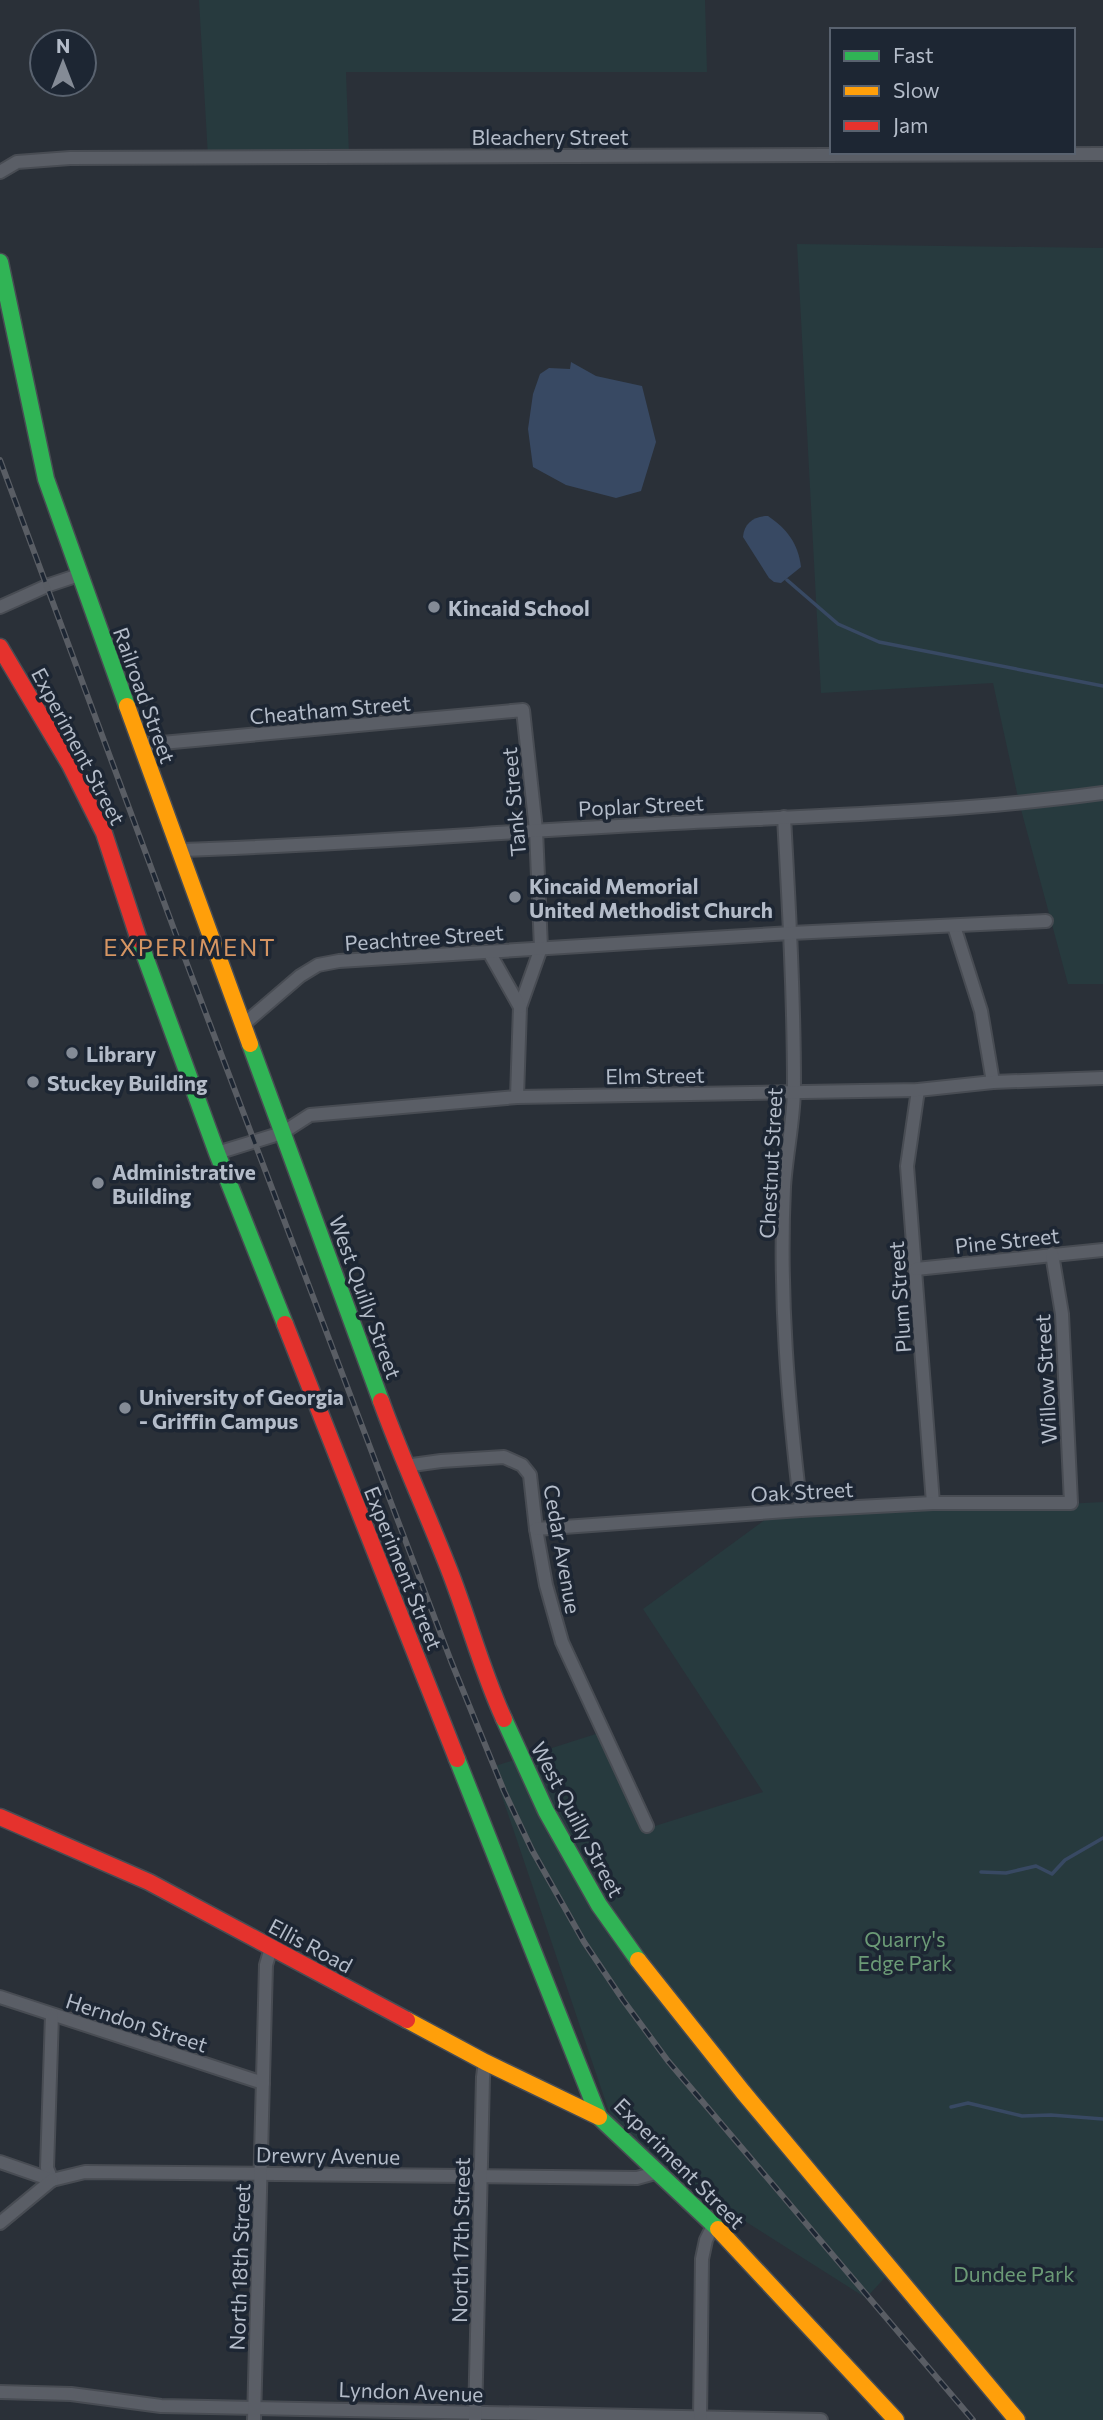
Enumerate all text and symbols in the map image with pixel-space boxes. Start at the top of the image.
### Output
north arrow [28,28,98,98]
legend [830,28,1075,154]
text: N [56,34,70,57]
text: Fast [893,42,934,67]
text: Slow [893,77,940,102]
text: Jam [893,112,928,137]
street label: Bleachery Street [471,124,629,149]
place label: Kincaid School [448,595,590,620]
marker: Kincaid School [426,599,442,615]
street label: Railroad Street [109,624,181,766]
street label: Experiment Street [27,663,131,829]
street label: Cheatham Street [248,689,412,729]
street label: Tank Street [496,746,530,858]
street label: Poplar Street [577,789,705,821]
place label: Kincaid Memorial United Methodist Church [529,873,773,922]
marker: Kincaid Memorial United Methodist Church [507,889,523,905]
street label: Peachtree Street [344,919,504,955]
district label: EXPERIMENT [103,932,277,961]
place label: Library [86,1041,157,1066]
marker: Library [64,1045,80,1061]
street label: Elm Street [605,1062,705,1088]
place label: Stuckey Building [47,1070,208,1095]
marker: Stuckey Building [25,1074,41,1090]
street label: Chestnut Street [754,1087,786,1239]
place label: Administrative Building [112,1159,256,1208]
marker: Administrative Building [90,1175,106,1191]
street label: West Quilly Street [325,1212,407,1382]
street label: Pine Street [953,1222,1061,1258]
street label: Plum Street [883,1240,915,1354]
street label: Willow Street [1029,1314,1061,1444]
place label: University of Georgia - Griffin Campus [139,1384,344,1433]
marker: University of Georgia - Griffin Campus [117,1400,133,1416]
street label: Oak Street [750,1476,854,1506]
street label: Experiment Street [360,1482,448,1654]
street label: Cedar Avenue [539,1482,587,1616]
street label: West Quilly Street [527,1737,629,1901]
street label: Ellis Road [265,1913,357,1977]
park label: Quarry's Edge Park [858,1926,952,1975]
street label: Herndon Street [63,1987,211,2057]
street label: Experiment Street [610,2093,750,2233]
street label: Drewry Avenue [256,2141,400,2169]
street label: North 17th Street [446,2157,474,2323]
street label: North 18th Street [224,2183,254,2351]
park label: Dundee Park [953,2261,1075,2286]
street label: Lyndon Avenue [338,2376,484,2406]

